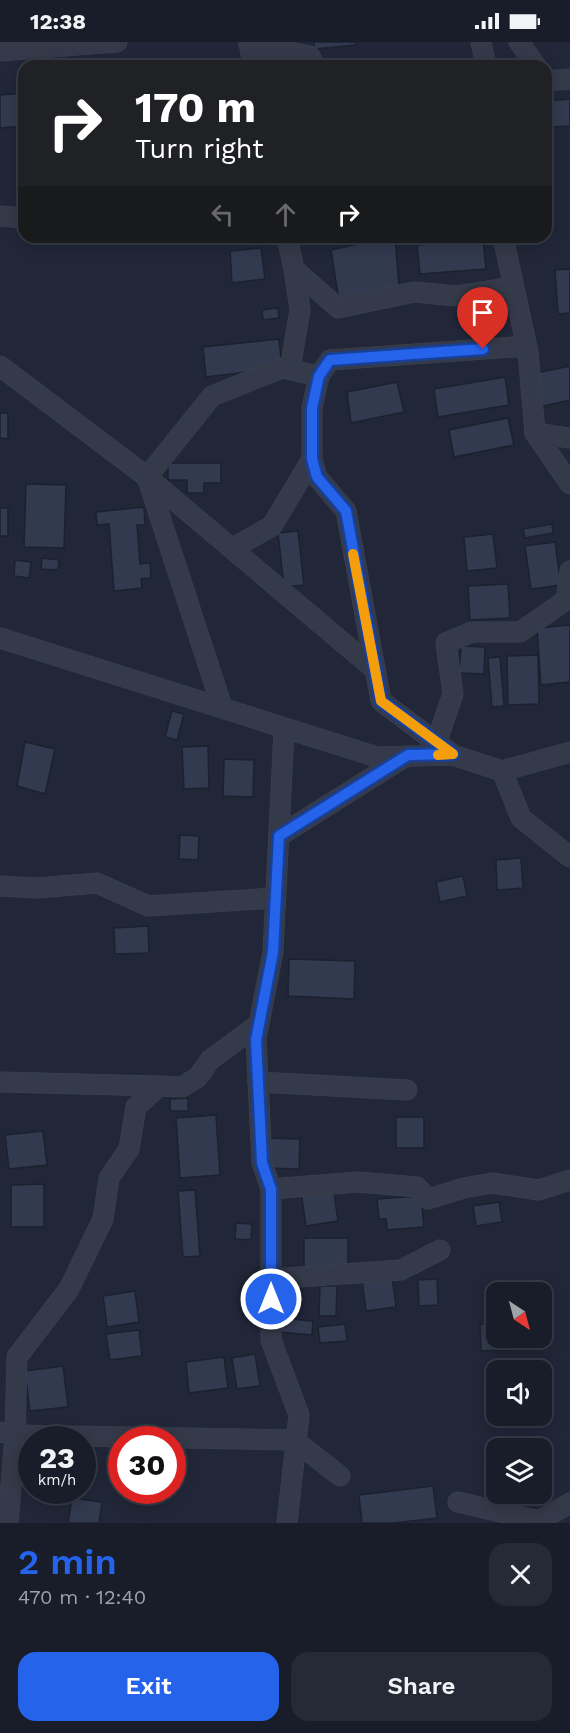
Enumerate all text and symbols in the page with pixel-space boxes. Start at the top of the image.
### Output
text: 12:38 [30,9,86,34]
text: 170 m [135,83,256,132]
icon: right [36,84,114,162]
text: Turn right [135,133,264,165]
icon: left [206,198,239,231]
icon: ahead [269,198,302,231]
icon: right [332,198,365,231]
pin [457,287,508,349]
icon: arrive [466,296,499,329]
position arrow [239,1267,303,1331]
north arrow [486,1282,552,1348]
map controls [486,1282,552,1504]
button: sound [486,1360,552,1426]
speed limit sign: 30 [108,1426,186,1504]
button: layers [486,1438,552,1504]
text: 23 [39,1440,75,1475]
text: km/h [38,1471,76,1489]
text: 2 min [18,1541,117,1583]
button: close [489,1543,552,1606]
text: 470 m · 12:40 [18,1585,146,1609]
button: Exit [18,1652,279,1721]
button: Share [291,1652,552,1721]

